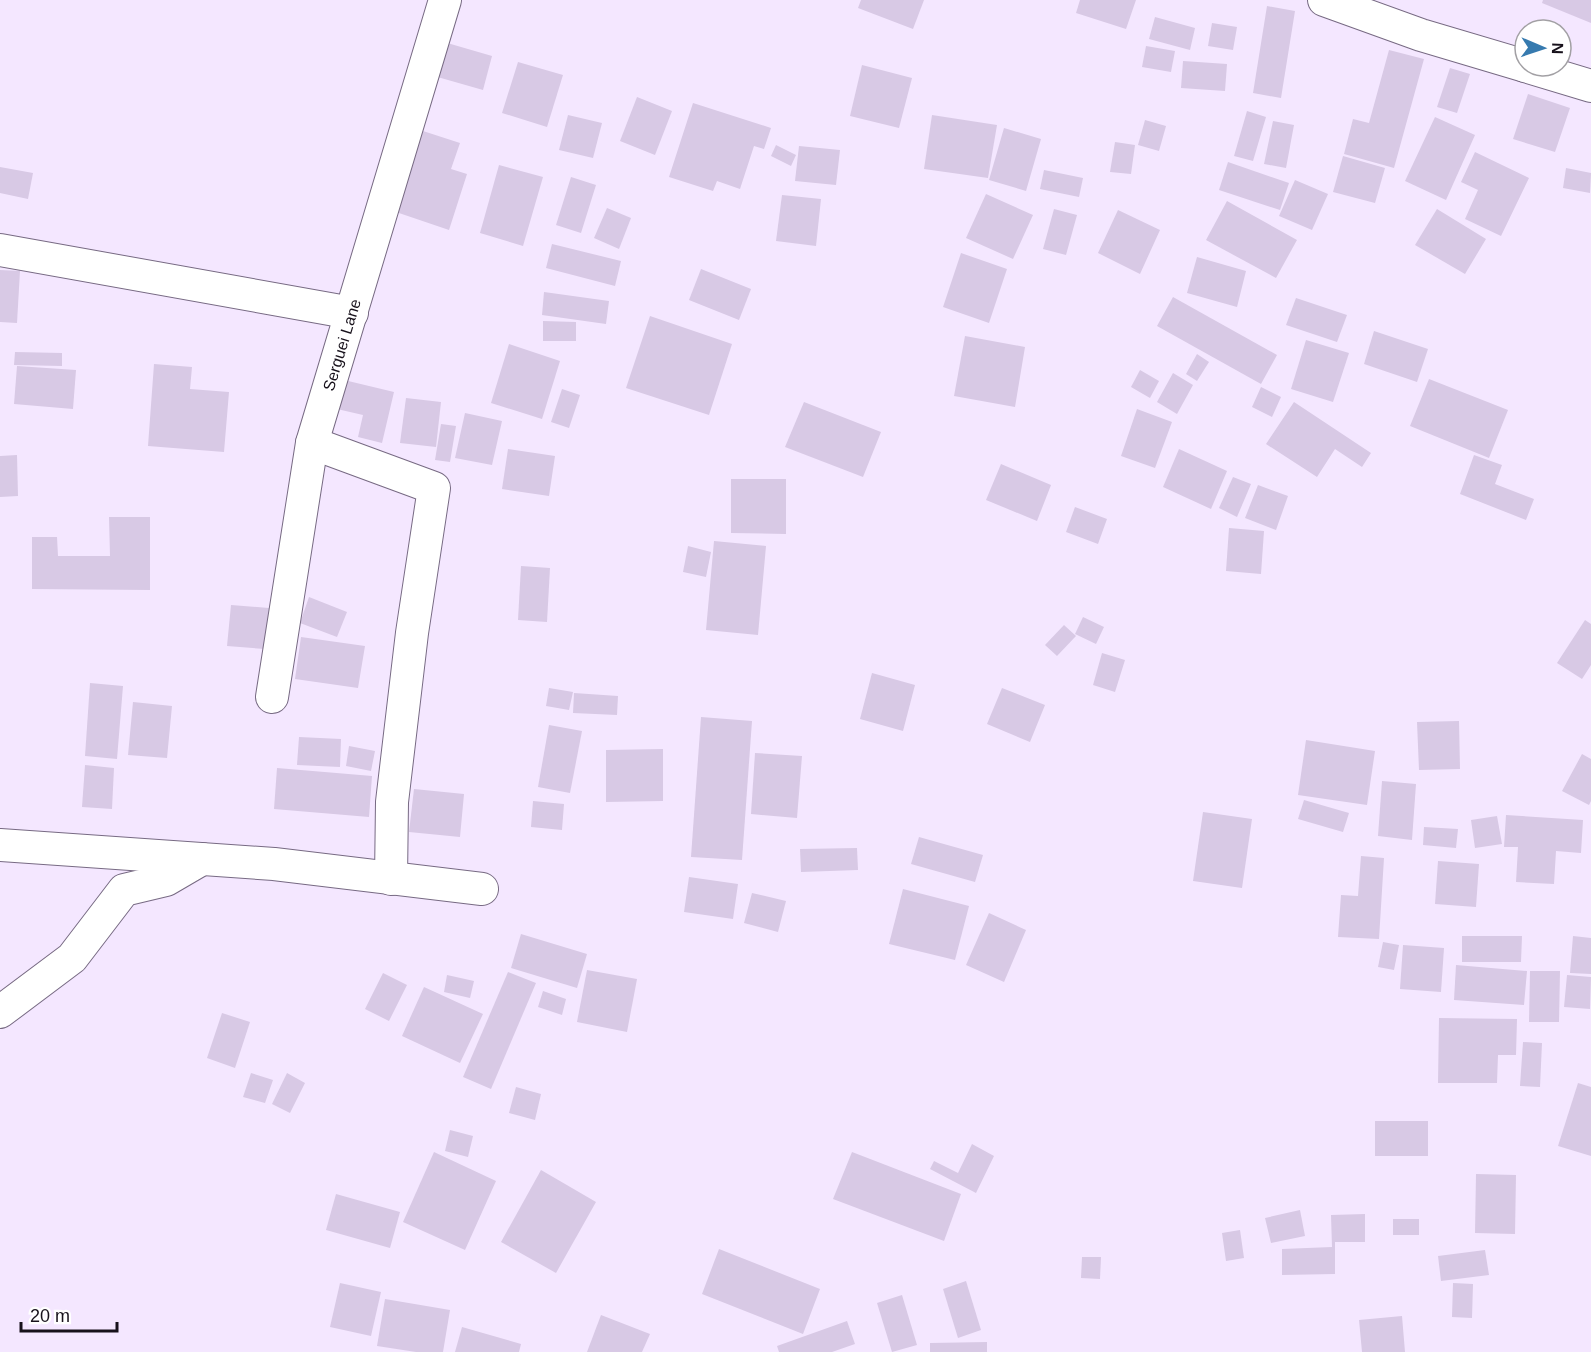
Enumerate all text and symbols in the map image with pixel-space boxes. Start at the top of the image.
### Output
north arrow [1513,18,1573,78]
text: N [1549,42,1566,55]
street label: Serguei Lane [320,297,364,393]
scale bar [21,1295,117,1333]
text: 20 m [30,1306,70,1326]

